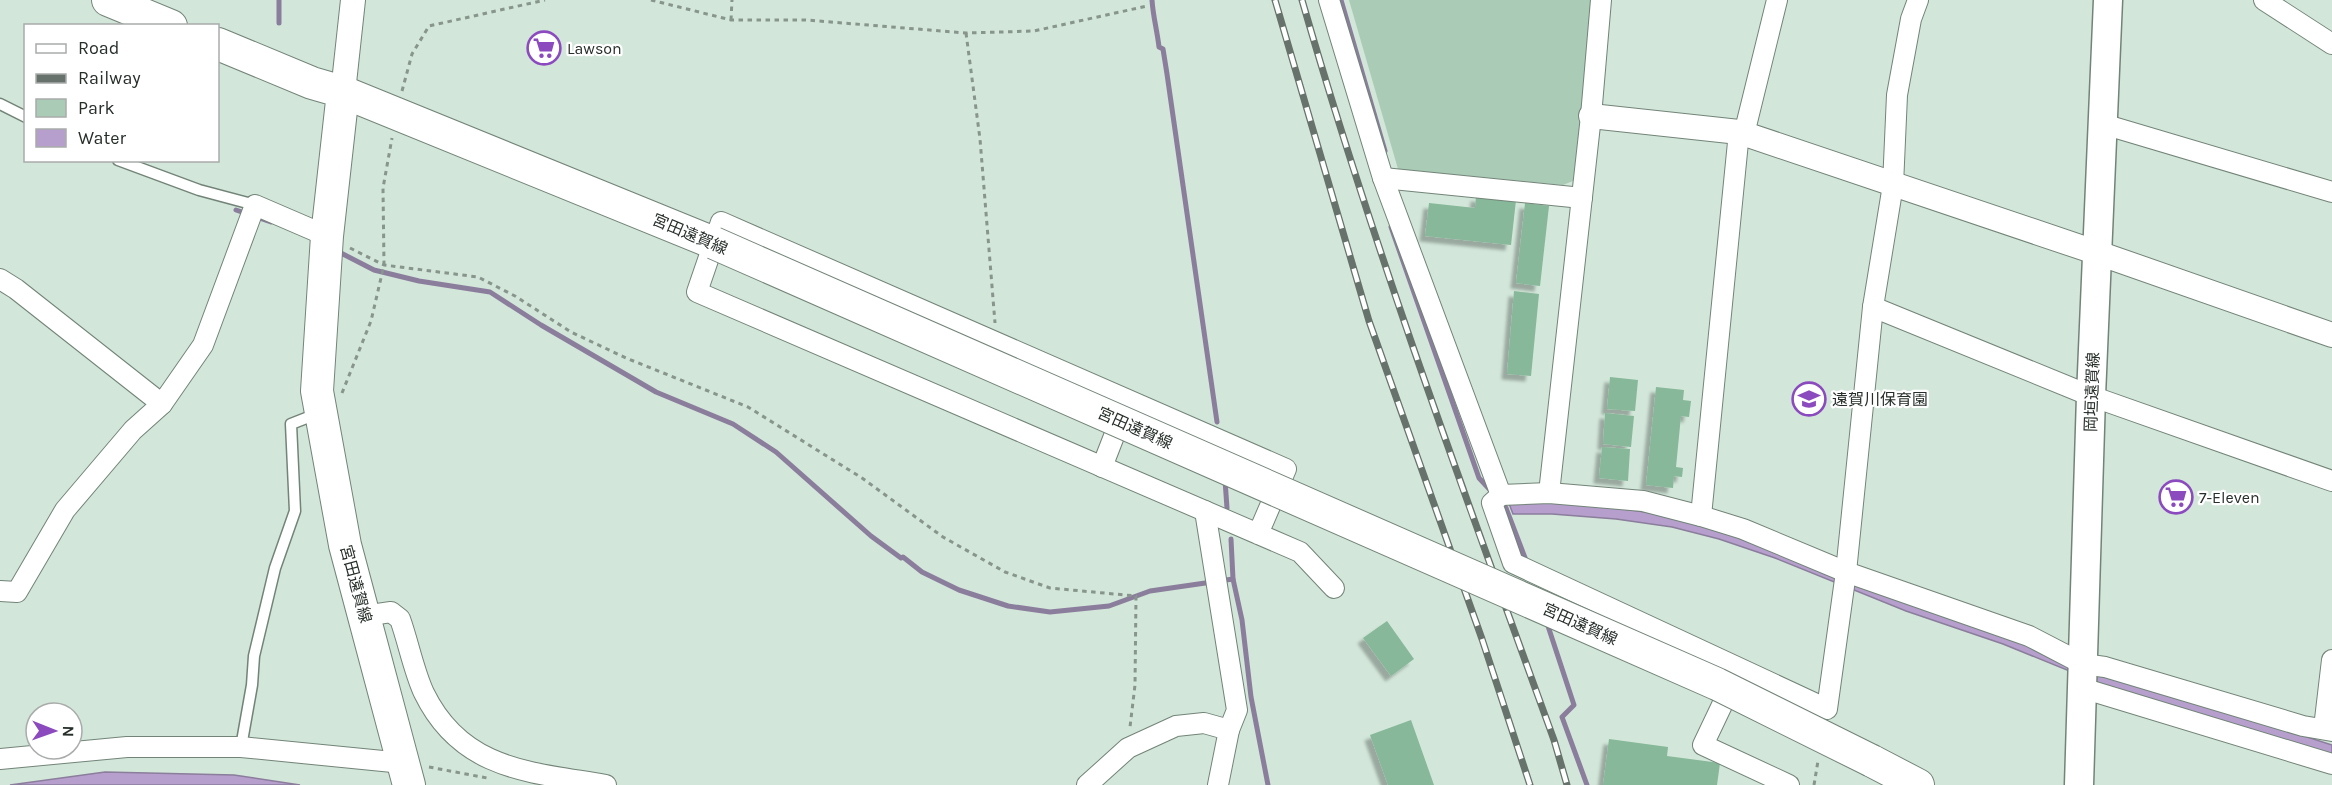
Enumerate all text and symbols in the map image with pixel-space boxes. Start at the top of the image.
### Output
legend [24,24,219,162]
supermarket icon: Lawson [526,30,562,66]
text: Road [78,37,119,59]
place label: Lawson [567,39,622,58]
text: Railway [78,67,141,89]
text: Park [78,97,115,119]
text: Water [78,127,126,149]
street label: 宮田遠賀線 [649,210,731,258]
street label: 岡垣遠賀線 [2081,352,2103,432]
school or university icon: 遠賀川保育園 [1791,381,1827,417]
place label: 遠賀川保育園 [1832,390,1928,409]
street label: 宮田遠賀線 [1095,403,1175,453]
supermarket icon: 7-Eleven [2158,479,2194,515]
place label: 7-Eleven [2199,488,2260,507]
street label: 宮田遠賀線 [336,543,376,625]
street label: 宮田遠賀線 [1540,599,1620,649]
north arrow [24,701,84,761]
text: N [59,725,78,737]

